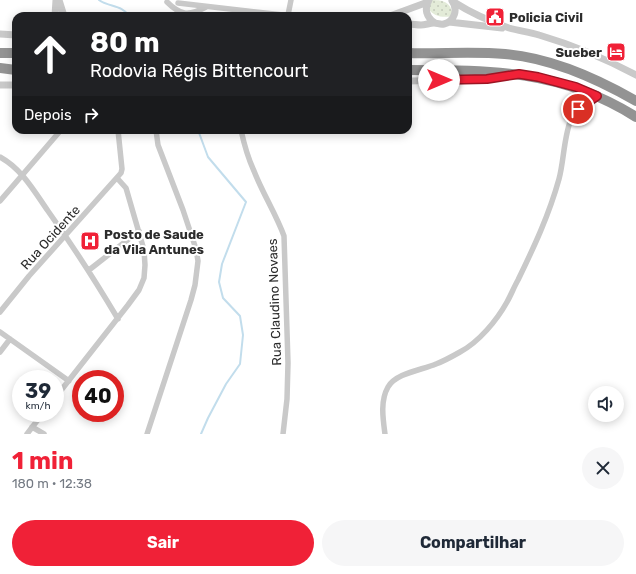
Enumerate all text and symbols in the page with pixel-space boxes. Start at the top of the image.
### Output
public building icon: Policia Civil [484,6,506,28]
place label: Policia Civil [509,10,583,25]
text: 80 m [90,26,160,59]
icon: ahead [24,28,76,80]
hotel icon: Sueber [605,41,627,63]
place label: Sueber [555,45,602,60]
position arrow [418,59,460,101]
text: Rodovia Régis Bittencourt [90,60,308,82]
pin [561,92,595,126]
icon: arrive [567,98,589,120]
icon: right [80,104,102,126]
text: Depois [24,106,72,124]
street label: Rua Ocidente [18,202,83,272]
place label: Posto de Saude da Vila Antunes [104,227,204,257]
hospital icon: Posto de Saude da Vila Antunes [79,230,101,252]
street label: Rua Claudino Novaes [265,238,284,366]
speed limit sign: 40 [72,370,124,422]
text: 39 [25,379,51,403]
map controls [588,386,624,422]
button: sound [588,386,624,422]
text: km/h [26,400,50,412]
text: 1 min [12,447,73,475]
button: close [582,447,624,489]
text: 180 m · 12:38 [12,476,92,491]
button: Sair [12,520,314,566]
button: Compartilhar [322,520,624,566]

